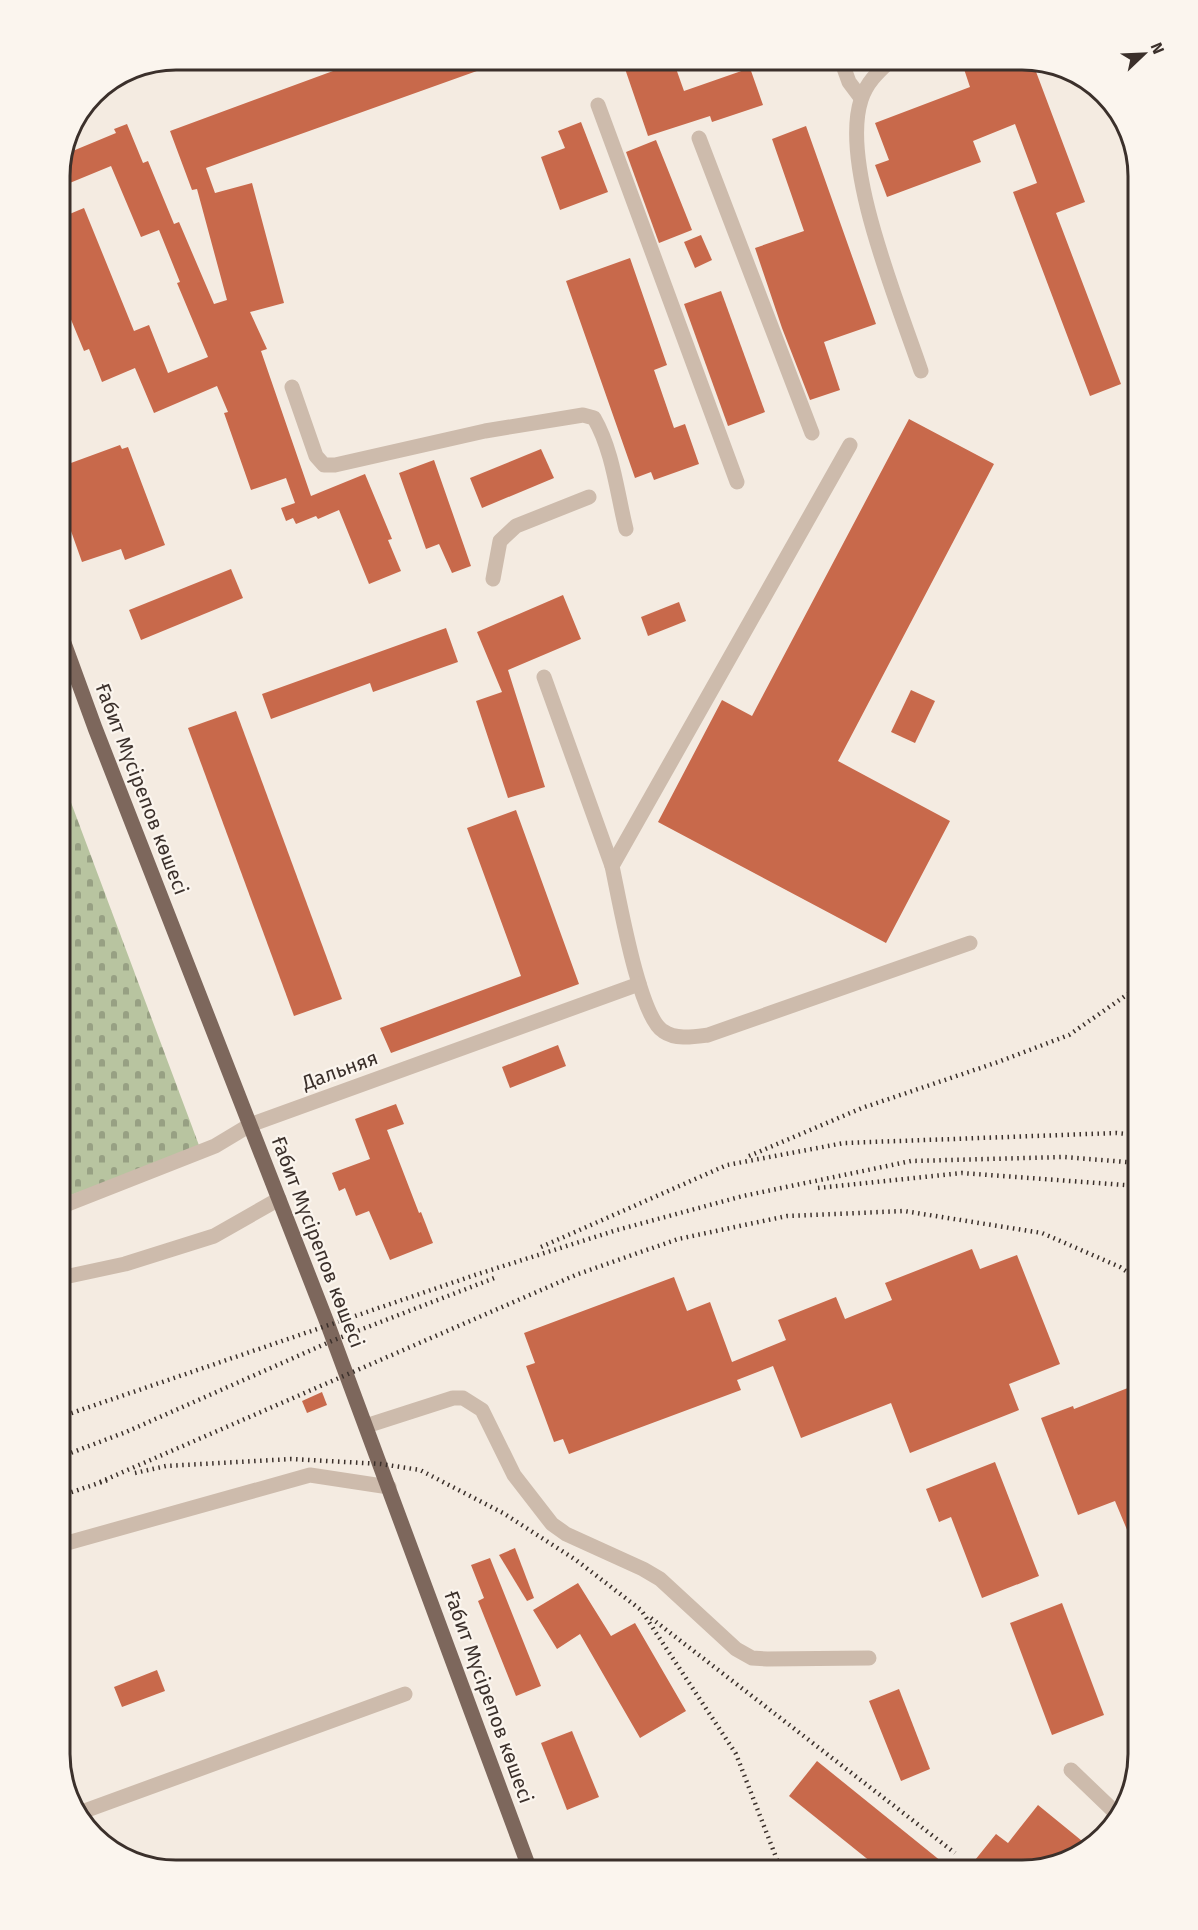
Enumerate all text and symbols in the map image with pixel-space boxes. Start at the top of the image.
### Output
north arrow [1114,24,1174,84]
text: N [1147,40,1168,57]
street label: Ғабит Мүсірепов көшесі [91,680,193,898]
street label: Дальняя [298,1045,381,1095]
street label: Ғабит Мүсірепов көшесі [267,1133,369,1351]
street label: Ғабит Мүсірепов көшесі [439,1587,539,1807]

